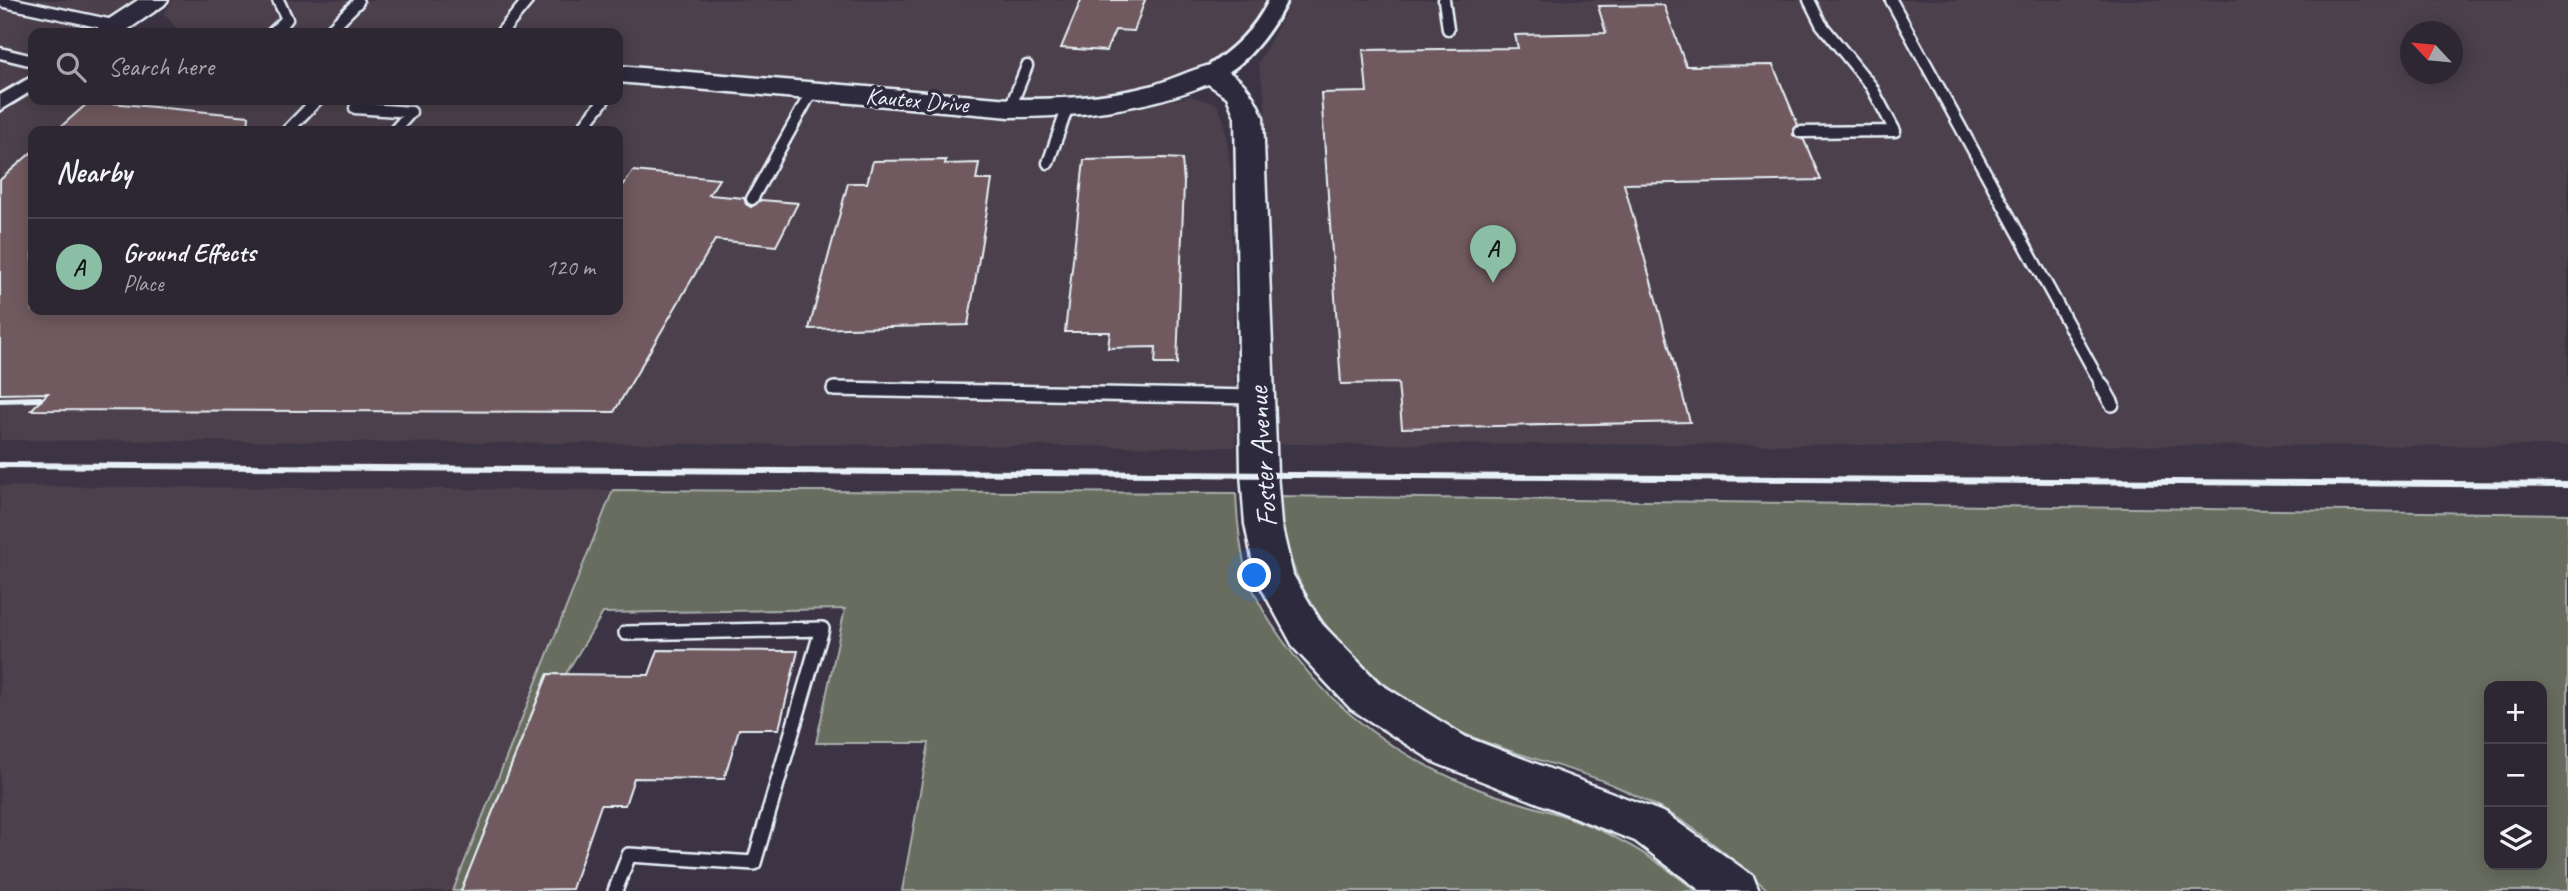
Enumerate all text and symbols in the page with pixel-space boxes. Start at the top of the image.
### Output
north arrow [2400,21,2463,84]
search box [28,28,623,105]
icon: search [52,48,90,86]
text: Search here [108,50,214,83]
street label: Kautex Drive [864,81,972,120]
text: Nearby [56,153,132,191]
pin: A [1470,225,1516,283]
text: Ground Effects [123,236,256,269]
text: A [73,253,85,282]
text: 120 m [546,253,595,282]
text: Place [123,269,163,298]
street label: Foster Avenue [1238,383,1286,528]
your location [1237,558,1271,592]
map controls [2484,681,2547,870]
button: + [2484,681,2547,744]
button: − [2484,744,2547,807]
button: layers [2484,807,2547,870]

